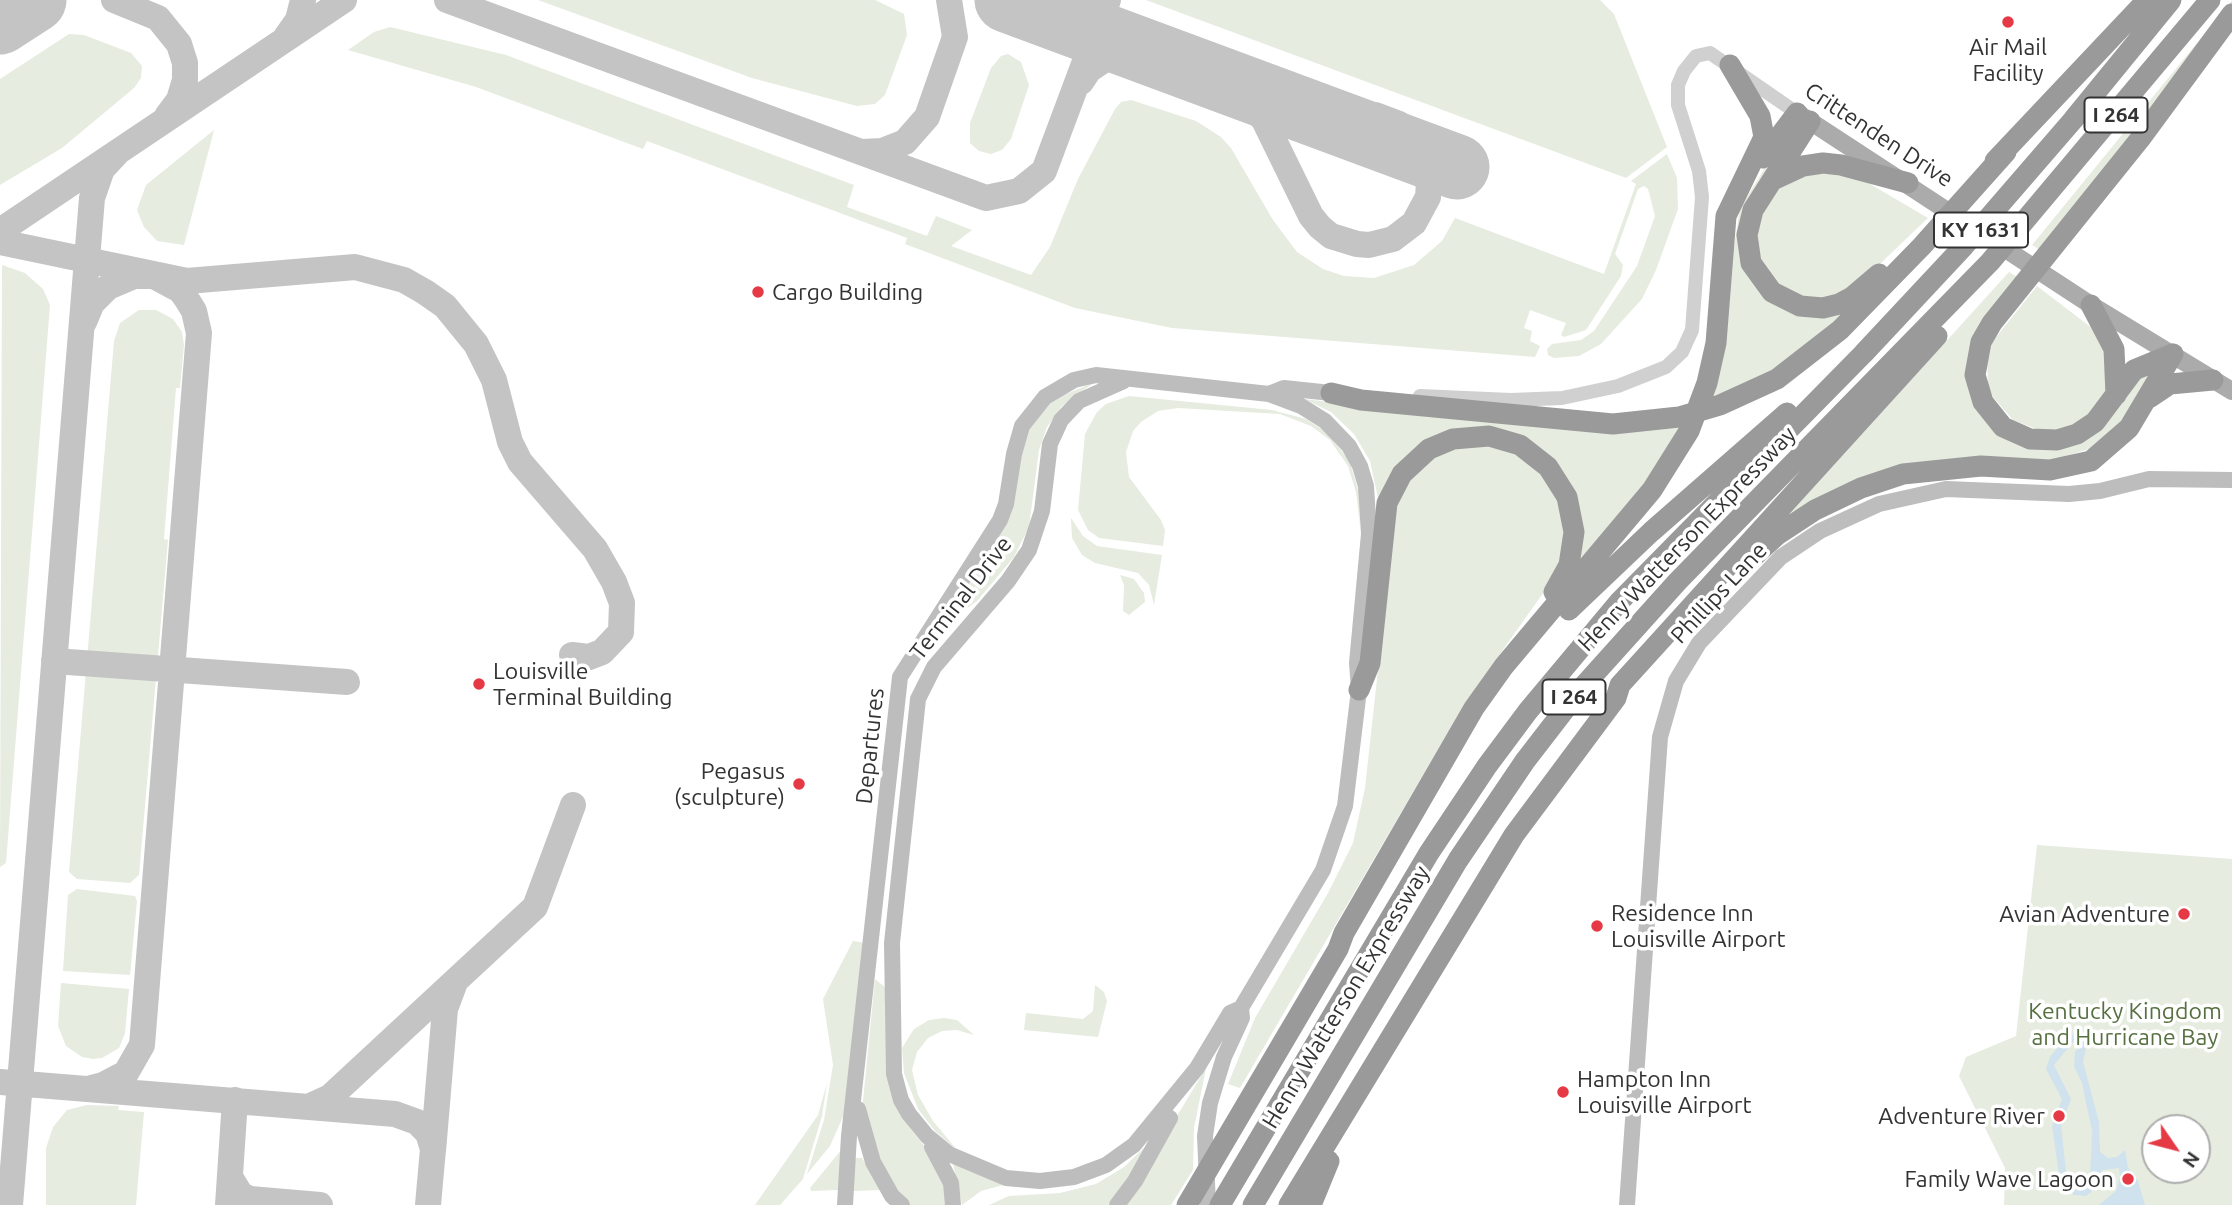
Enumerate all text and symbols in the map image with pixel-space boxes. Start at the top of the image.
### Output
marker: Air Mail Facility [2000,14,2016,30]
place label: Air Mail Facility [1969,33,2047,87]
street label: Crittenden Drive [1800,77,1958,193]
road number: I 264 [2084,97,2148,132]
road number: KY 1631 [1934,212,2028,247]
place label: Cargo Building [772,278,923,306]
marker: Cargo Building [750,284,766,300]
street label: Henry Watterson Expressway [1572,421,1802,657]
street label: Terminal Drive [904,531,1018,665]
street label: Phillips Lane [1665,537,1773,649]
place label: Louisville Terminal Building [493,657,673,711]
marker: Louisville Terminal Building [471,676,487,692]
road number: I 264 [1542,680,1606,714]
street label: Departures [850,687,890,805]
place label: Pegasus (sculpture) [674,757,785,811]
marker: Pegasus (sculpture) [791,776,807,792]
street label: Henry Watterson Expressway [1256,861,1436,1133]
place label: Residence Inn Louisville Airport [1611,899,1786,953]
place label: Avian Adventure [1999,900,2170,928]
marker: Avian Adventure [2176,906,2192,922]
marker: Residence Inn Louisville Airport [1589,918,1605,934]
park label: Kentucky Kingdom and Hurricane Bay [2028,997,2222,1051]
place label: Hampton Inn Louisville Airport [1577,1065,1752,1119]
marker: Hampton Inn Louisville Airport [1555,1084,1571,1100]
place label: Adventure River [1878,1102,2045,1130]
marker: Adventure River [2051,1108,2067,1124]
north arrow [2141,1114,2211,1184]
text: N [2178,1148,2205,1172]
place label: Family Wave Lagoon [1905,1165,2114,1193]
marker: Family Wave Lagoon [2120,1171,2136,1187]

